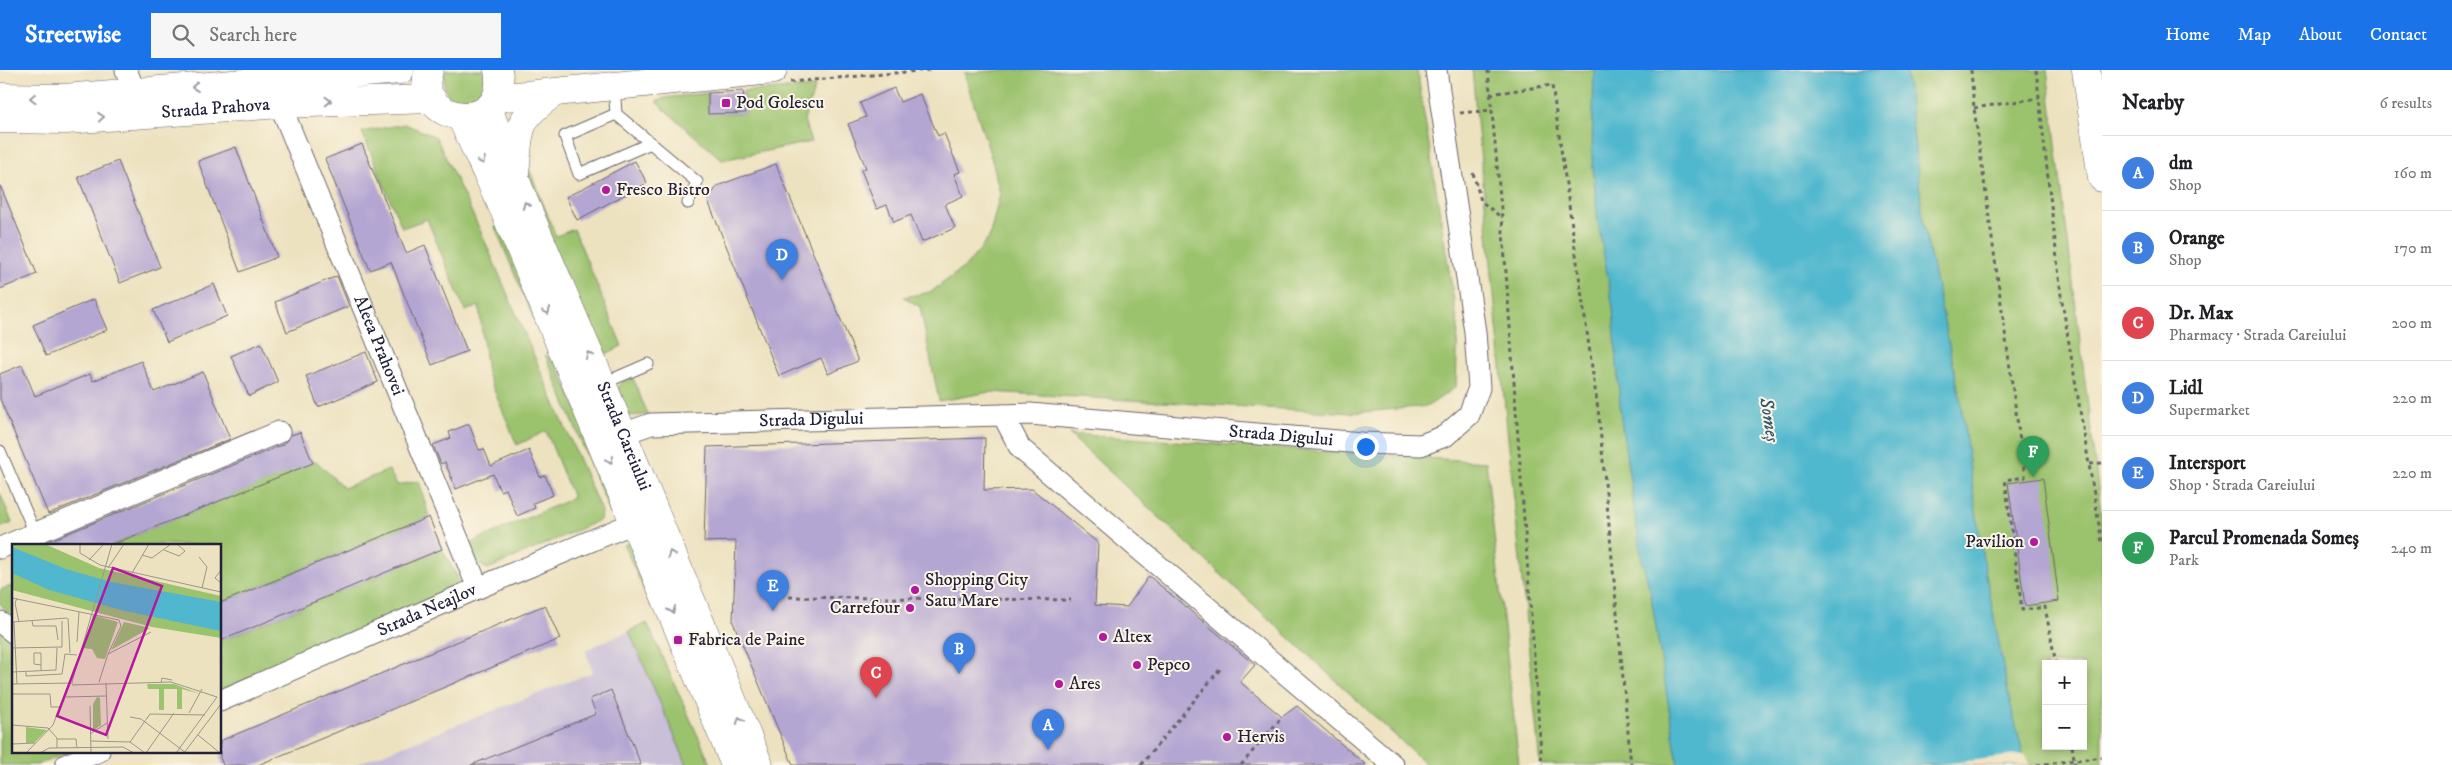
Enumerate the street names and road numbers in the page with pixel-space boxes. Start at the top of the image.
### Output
street label: Strada Prahova [161,94,271,124]
street label: Aleea Prahovei [349,292,409,399]
street label: Strada Careiului [591,378,656,494]
street label: Strada Digului [759,408,864,432]
street label: Strada Digului [1228,420,1334,452]
street label: Strada Neajlov [374,579,480,642]

